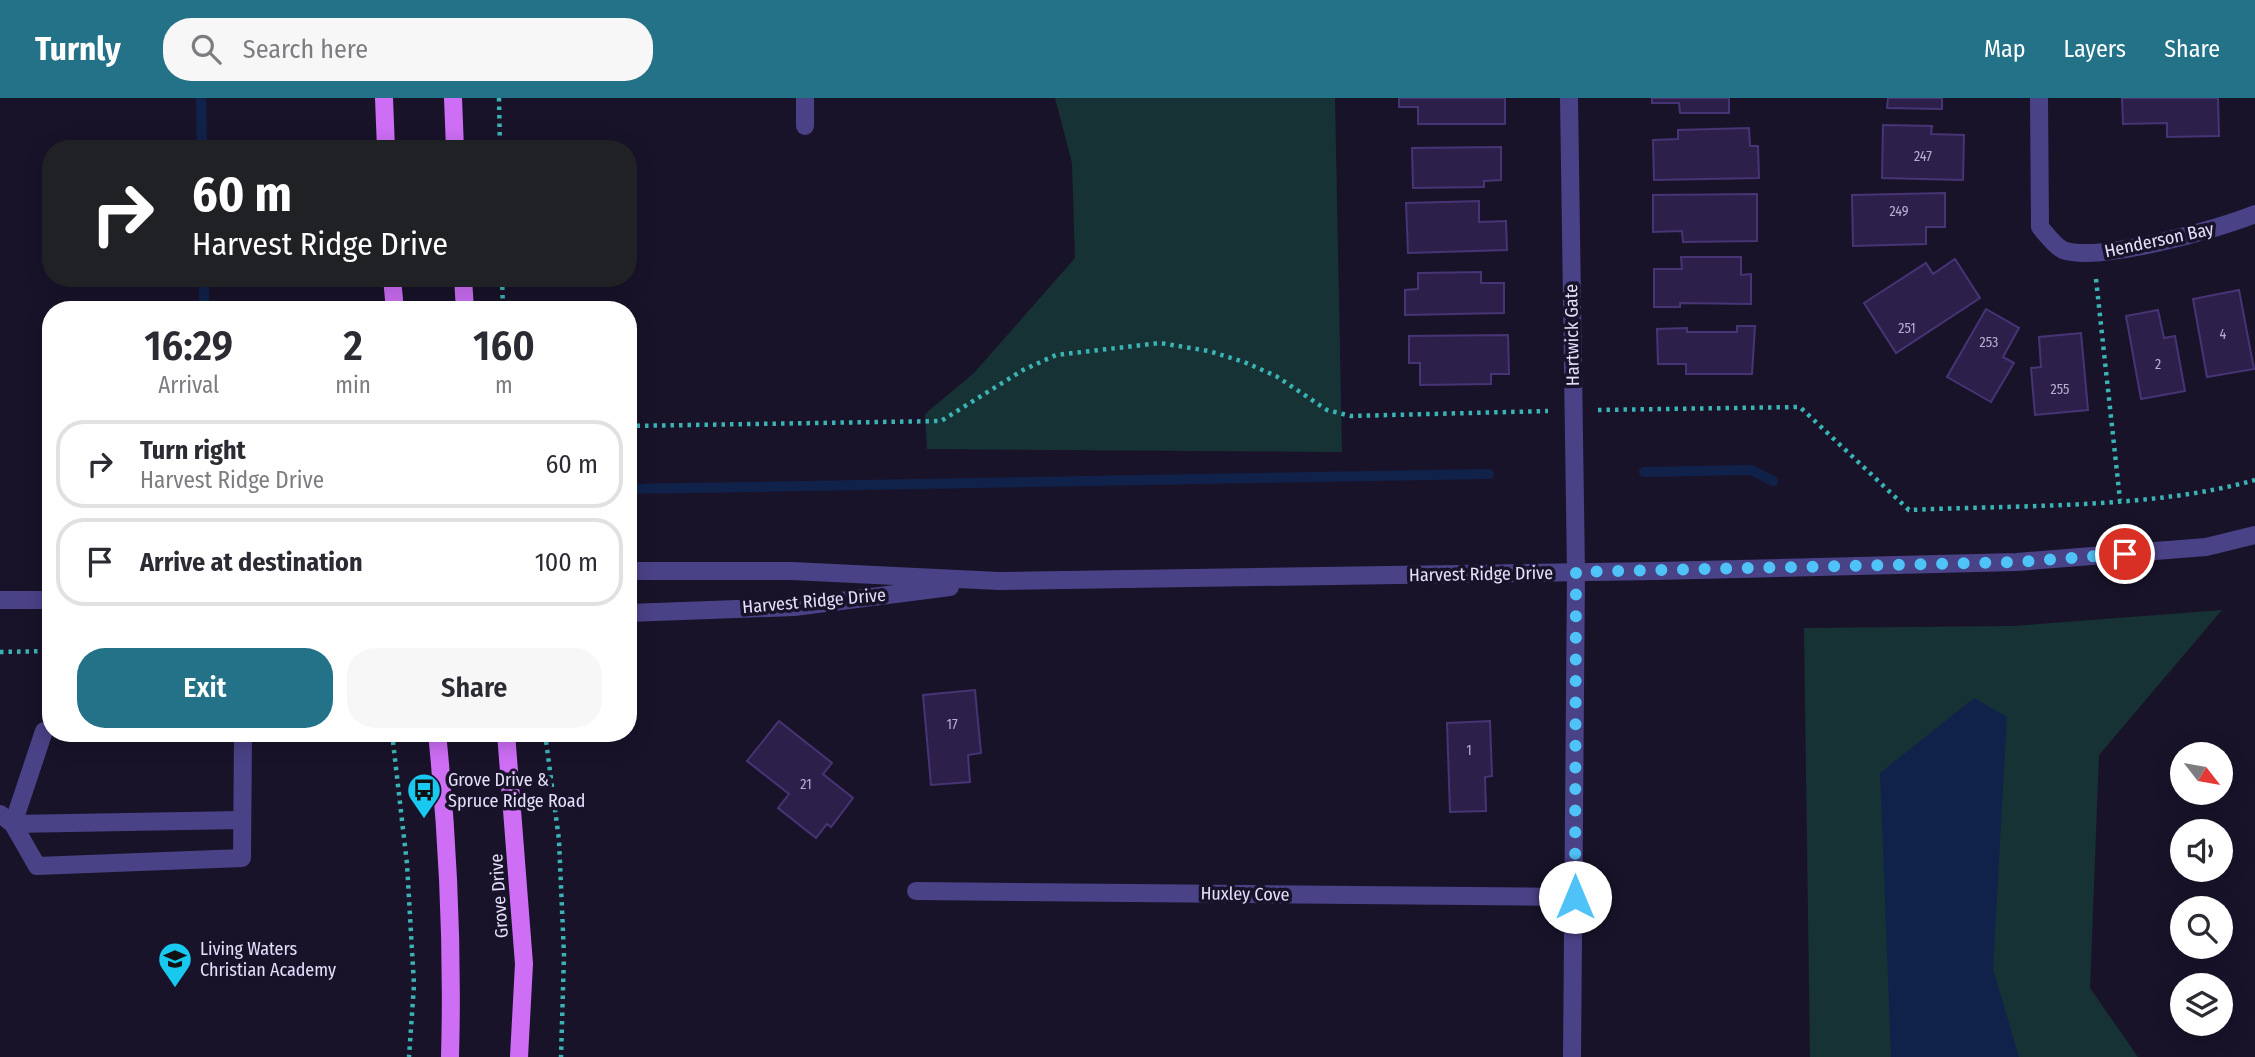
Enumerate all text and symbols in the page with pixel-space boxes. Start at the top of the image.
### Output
search box [163,18,653,81]
text: Turnly [35,29,121,69]
icon: search [187,30,225,68]
text: Search here [243,34,368,65]
text: Map [1984,35,2026,63]
text: Layers [2064,35,2126,63]
text: Share [2164,35,2220,63]
house number: 247 [1914,148,1932,165]
text: 60 m [192,165,292,224]
icon: right [77,168,168,259]
house number: 249 [1889,203,1909,220]
street label: Henderson Bay [2102,218,2216,262]
text: Harvest Ridge Drive [192,225,448,263]
street label: Hartwick Gate [1560,284,1584,386]
house number: 251 [1898,320,1916,337]
text: 16:29 [144,321,233,371]
text: 2 [343,321,363,371]
text: 160 [473,321,535,371]
house number: 4 [2220,326,2227,343]
house number: 253 [1980,334,1998,351]
house number: 2 [2155,356,2161,373]
text: Arrival [158,371,219,399]
text: min [335,371,371,399]
text: m [495,371,513,399]
house number: 255 [2051,381,2069,398]
text: Turn right [140,435,246,466]
icon: right [81,445,119,483]
text: 60 m [545,449,598,480]
text: Harvest Ridge Drive [140,466,324,494]
pin [2095,524,2155,584]
icon: arrive [2106,535,2144,573]
icon: arrive [81,543,119,581]
text: Arrive at destination [140,547,363,578]
text: 100 m [535,547,598,578]
street label: Harvest Ridge Drive [1409,562,1553,586]
street label: Harvest Ridge Drive [741,584,887,618]
button: Exit [77,648,333,728]
button: Share [347,648,602,728]
house number: 17 [946,716,958,733]
house number: 1 [1466,742,1472,759]
north arrow [2170,742,2233,805]
map controls [2170,742,2233,1036]
place label: Grove Drive & Spruce Ridge Road [448,769,585,812]
bus stop icon: Grove Drive & Spruce Ridge Road [405,771,443,820]
house number: 21 [800,776,812,793]
button: sound [2170,819,2233,882]
street label: Grove Drive [485,853,513,939]
position arrow [1538,860,1612,934]
street label: Huxley Cove [1200,882,1290,906]
button: search [2170,896,2233,959]
place label: Living Waters Christian Academy [200,938,336,981]
school or university icon: Living Waters Christian Academy [156,940,194,989]
button: layers [2170,973,2233,1036]

